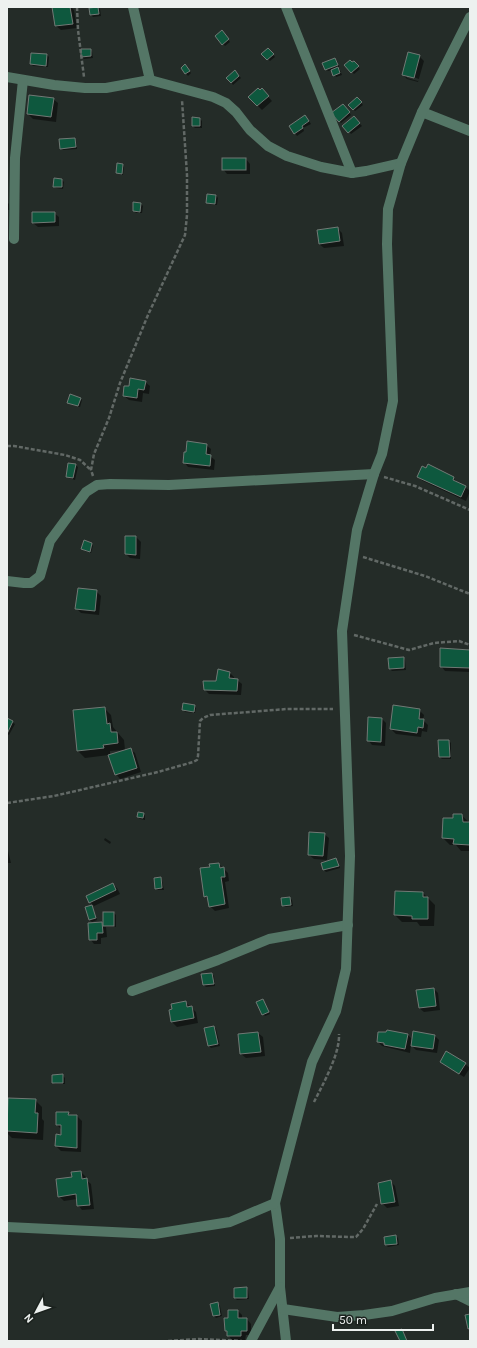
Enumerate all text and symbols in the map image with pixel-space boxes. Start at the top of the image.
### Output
north arrow [16,1292,56,1332]
scale bar [333,1306,433,1332]
text: N [21,1311,36,1325]
text: 50 m [339,1313,367,1327]

